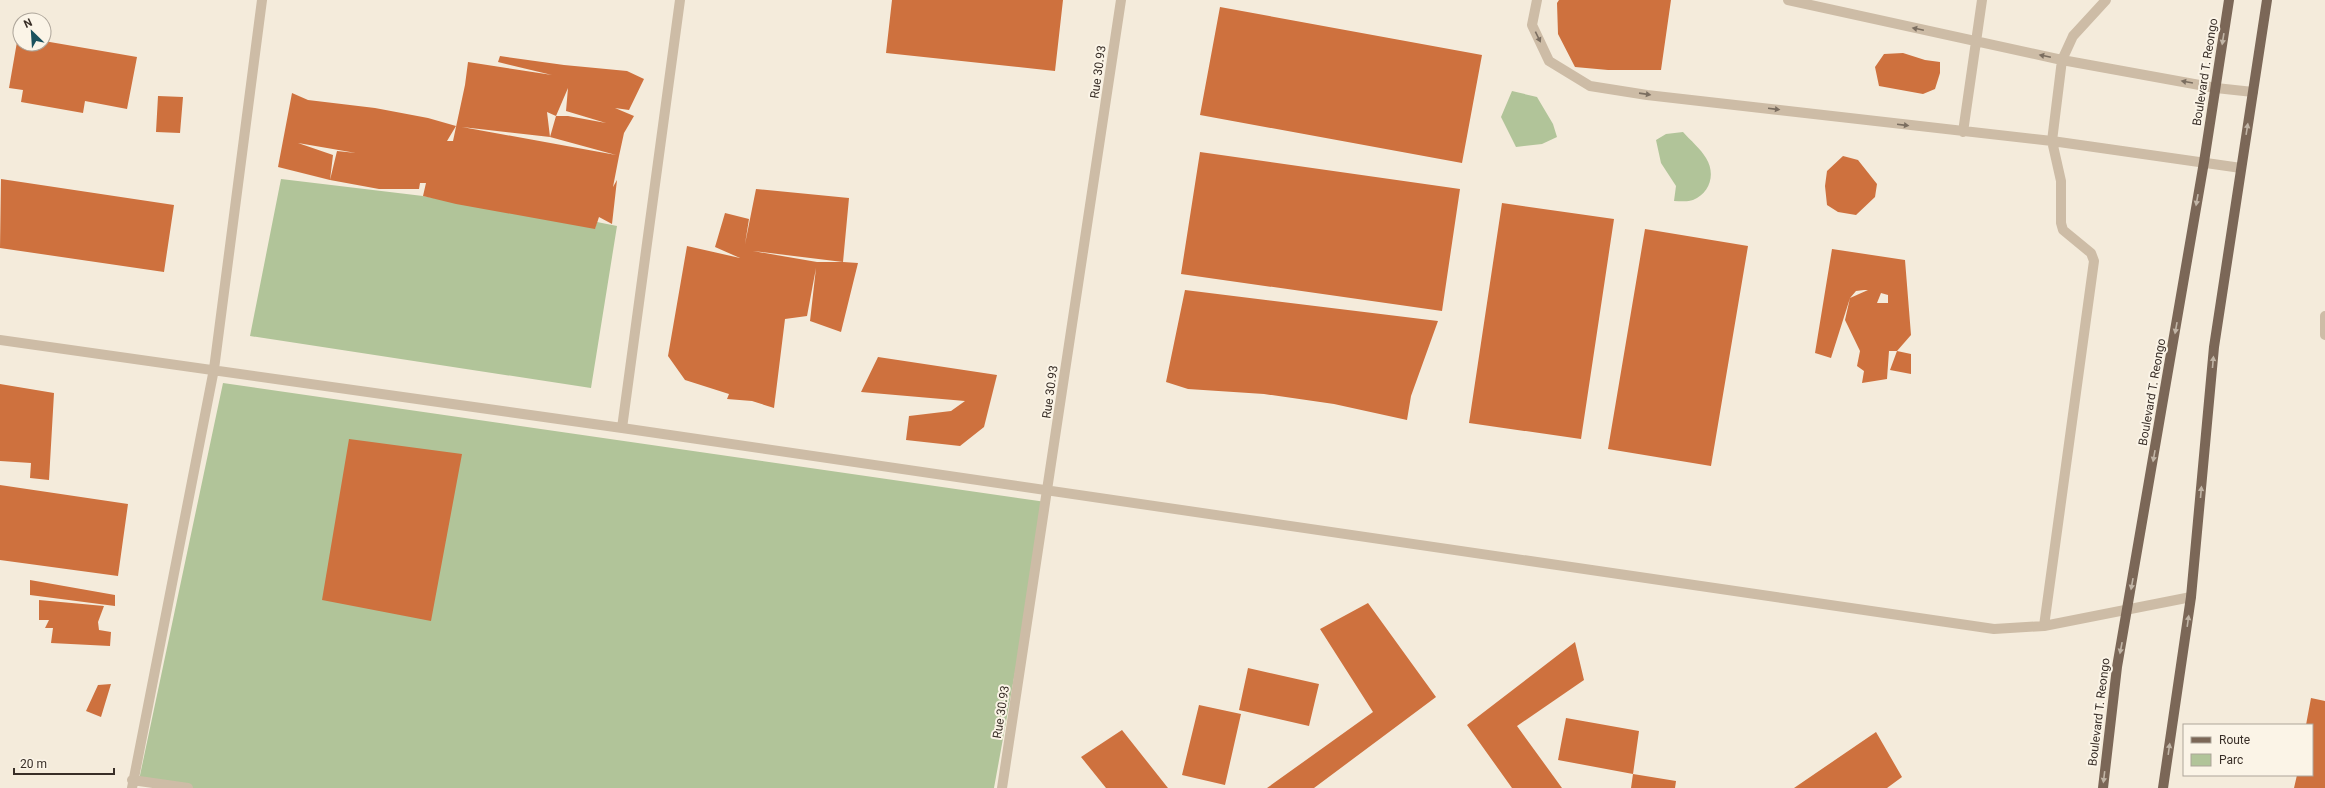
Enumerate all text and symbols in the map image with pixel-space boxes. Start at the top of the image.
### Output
north arrow [12,12,52,52]
text: N [22,16,34,31]
street label: Boulevard T. Reongo [2190,17,2220,127]
one-way arrow [1912,25,1924,31]
one-way arrow [1535,31,1541,43]
one-way arrow [2220,32,2226,45]
street label: Rue 30.93 [1087,45,1109,99]
one-way arrow [2039,53,2051,59]
one-way arrow [2181,79,2193,85]
one-way arrow [1639,91,1651,97]
one-way arrow [1768,106,1780,113]
one-way arrow [1897,121,1909,128]
one-way arrow [2244,123,2250,136]
one-way arrow [2194,194,2200,206]
one-way arrow [2172,322,2178,334]
street label: Boulevard T. Reongo [2136,337,2168,447]
one-way arrow [2210,356,2216,368]
street label: Rue 30.93 [1039,365,1061,419]
one-way arrow [2151,450,2157,462]
one-way arrow [2198,485,2204,498]
one-way arrow [2129,578,2135,591]
one-way arrow [2185,615,2191,627]
one-way arrow [2117,642,2123,654]
street label: Boulevard T. Reongo [2085,657,2113,767]
street label: Rue 30.93 [990,684,1012,740]
legend [2183,724,2313,776]
text: Route [2219,733,2250,747]
one-way arrow [2166,743,2172,755]
scale bar [14,750,114,776]
text: Parc [2219,753,2243,767]
text: 20 m [20,757,47,771]
one-way arrow [2101,771,2107,783]

